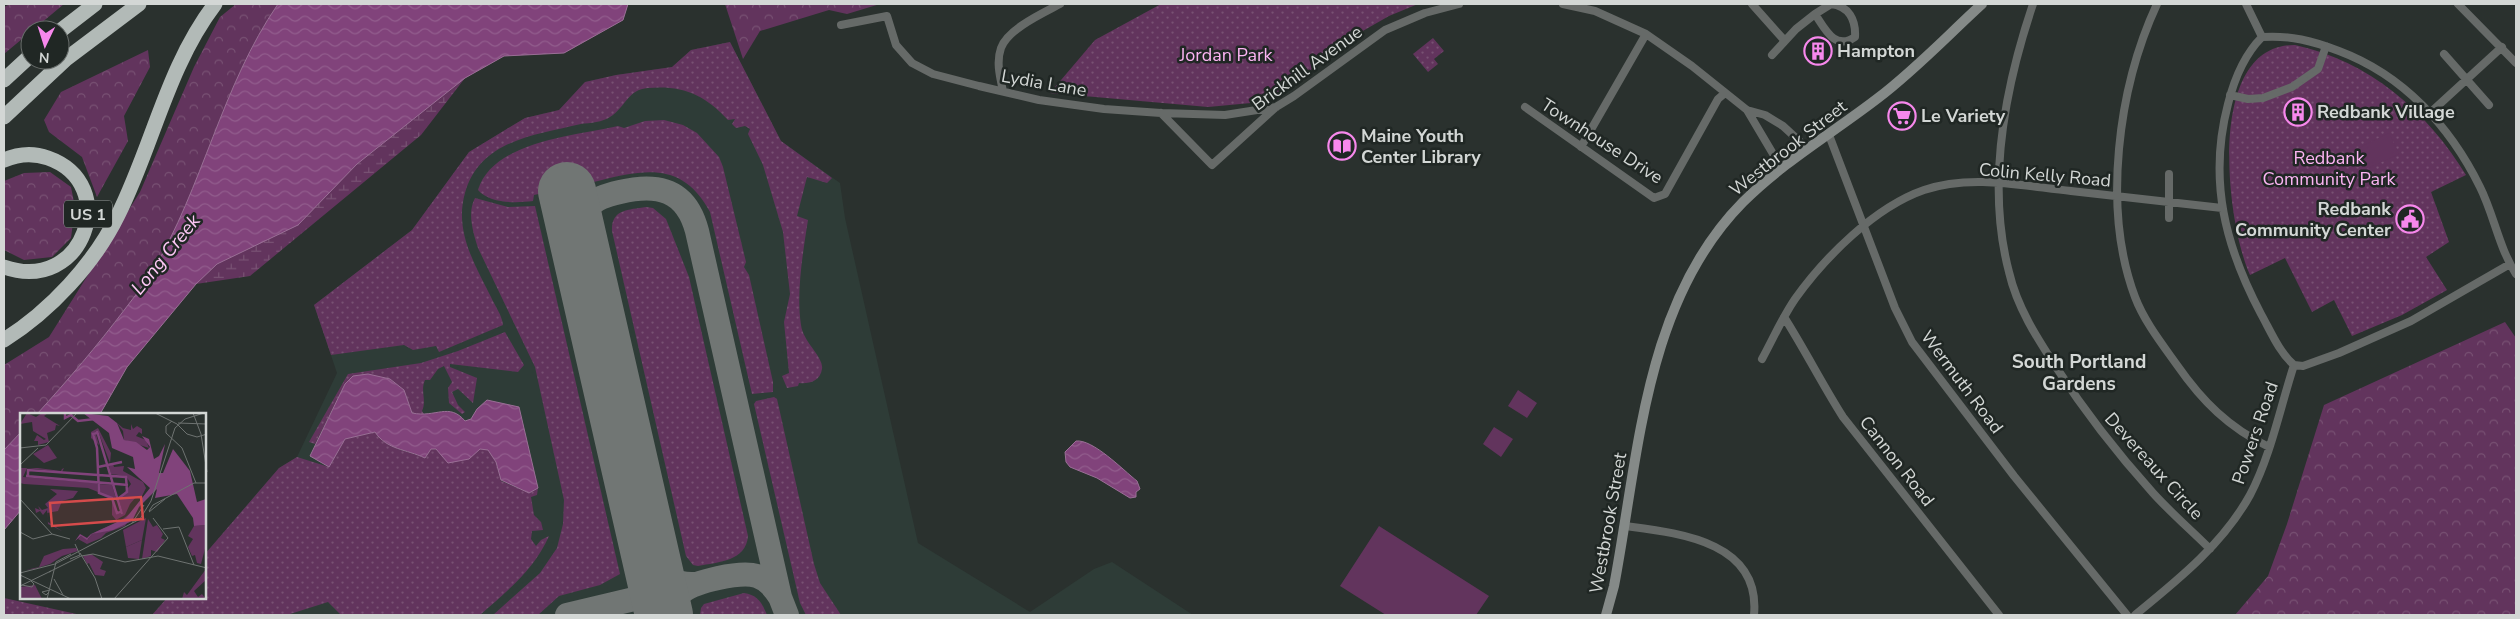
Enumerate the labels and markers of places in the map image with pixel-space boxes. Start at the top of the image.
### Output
building icon: Hampton [1803,36,1833,66]
place label: Hampton [1837,39,1915,63]
building icon: Redbank Village [2283,97,2313,127]
place label: Redbank Village [2317,100,2455,124]
supermarket icon: Le Variety [1887,101,1917,131]
place label: Le Variety [1921,104,2006,128]
place label: Maine Youth Center Library [1361,124,1481,169]
library icon: Maine Youth Center Library [1327,131,1357,161]
place label: Redbank Community Center [2235,197,2391,242]
public building icon: Redbank Community Center [2395,204,2425,234]

